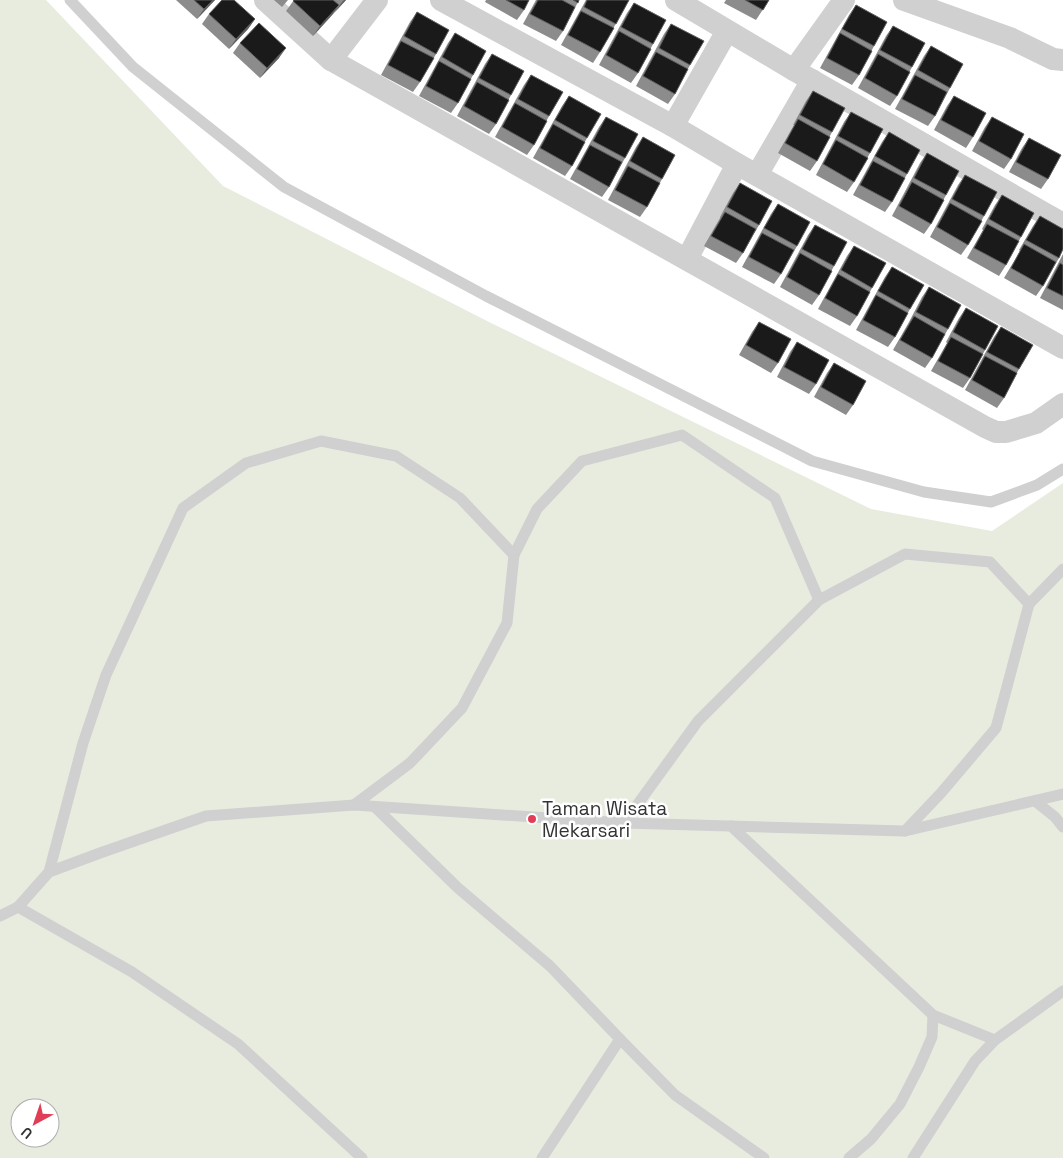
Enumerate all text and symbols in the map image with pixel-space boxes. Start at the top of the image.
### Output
place label: Taman Wisata Mekarsari [542,796,667,843]
marker: Taman Wisata Mekarsari [526,813,538,825]
north arrow [10,1098,60,1148]
text: U [17,1123,36,1143]

